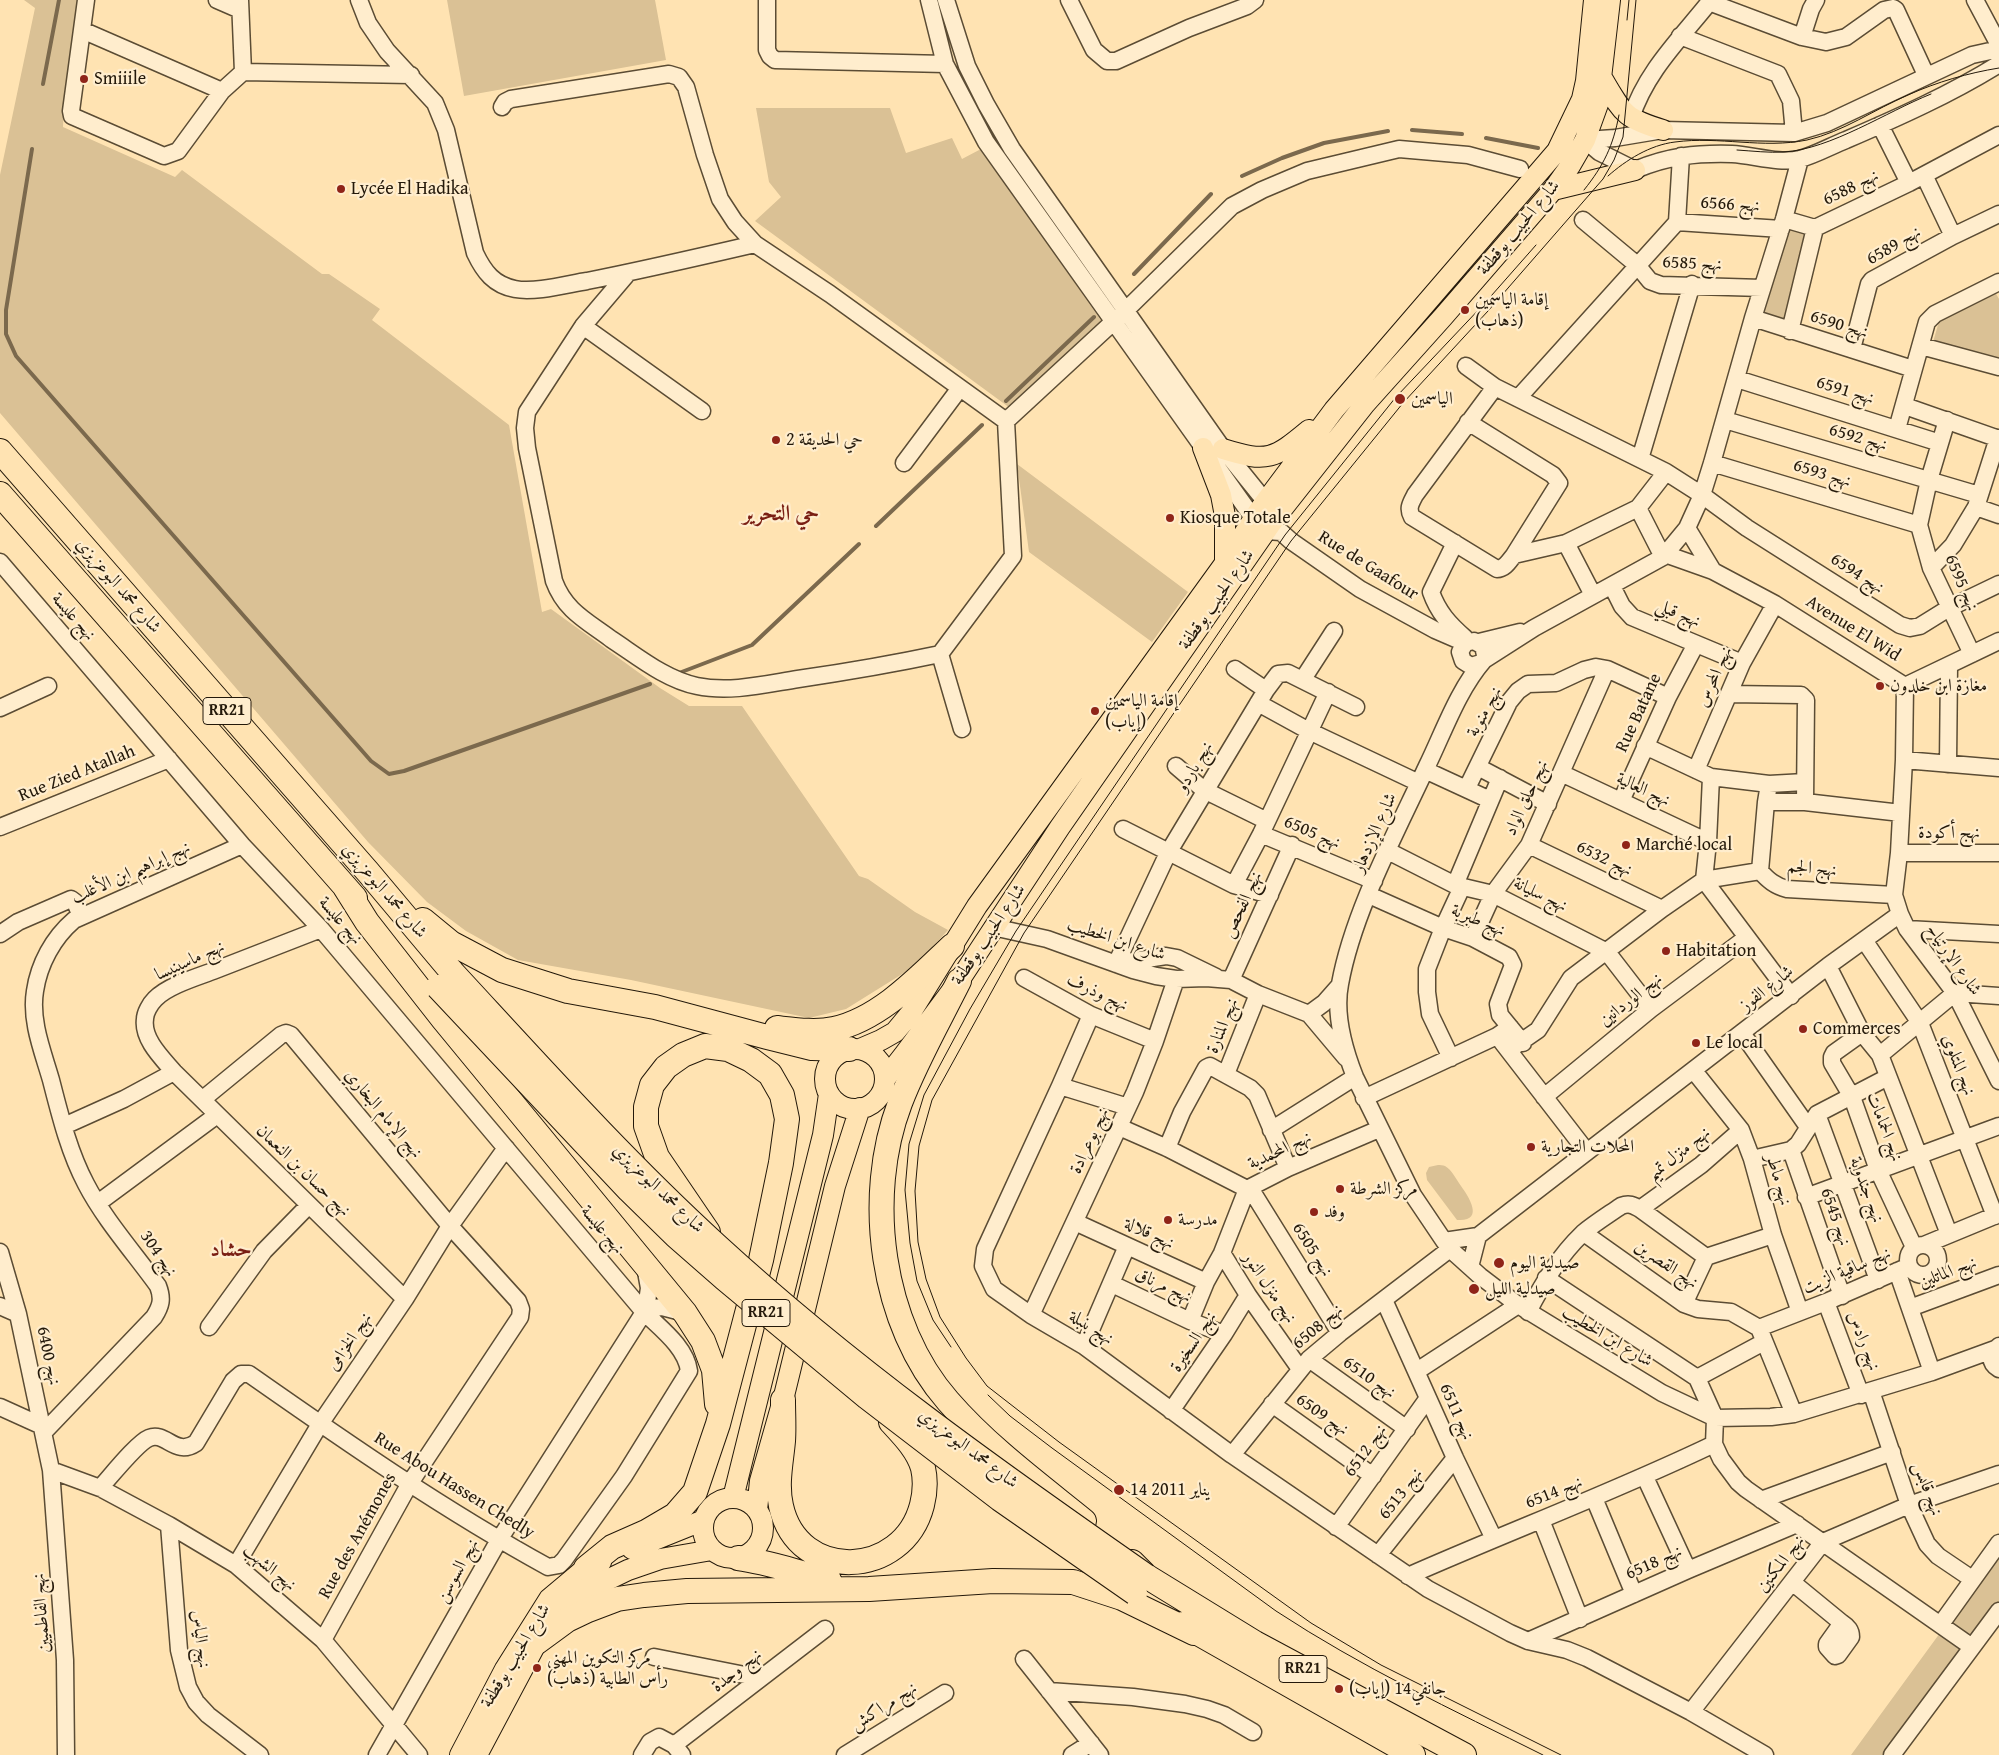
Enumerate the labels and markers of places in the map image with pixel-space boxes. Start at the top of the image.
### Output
place label: Smiiile [94,68,146,90]
marker: Smiiile [78,73,90,85]
place label: Lycée El Hadika [351,178,468,200]
marker: Lycée El Hadika [335,183,347,195]
place label: إقامة الياسمين (ذهاب) [1475,289,1548,332]
marker: إقامة الياسمين (ذهاب) [1459,304,1471,316]
place label: الياسمين [1411,388,1453,410]
marker: الياسمين [1393,392,1407,406]
place label: حي الحديقة 2 [786,429,863,451]
marker: حي الحديقة 2 [770,434,782,446]
place label: Kiosque Totale [1180,507,1291,529]
marker: Kiosque Totale [1164,512,1176,524]
place label: مغازة ابن خلدون [1890,675,1987,697]
marker: مغازة ابن خلدون [1874,680,1886,692]
place label: إقامة الياسمين (إياب) [1105,690,1178,732]
marker: إقامة الياسمين (إياب) [1089,705,1101,717]
place label: Marché local [1636,834,1732,856]
marker: Marché local [1620,839,1632,851]
place label: Habitation [1676,940,1756,962]
marker: Habitation [1660,945,1672,957]
place label: Commerces [1813,1018,1901,1040]
marker: Commerces [1797,1023,1809,1035]
place label: Le local [1706,1032,1763,1054]
marker: Le local [1690,1037,1702,1049]
place label: المحلات التجارية [1541,1136,1634,1158]
marker: المحلات التجارية [1525,1141,1537,1153]
place label: مركز الشرطة [1350,1178,1418,1200]
marker: مركز الشرطة [1334,1183,1346,1195]
place label: وفد [1324,1201,1345,1223]
marker: وفد [1308,1206,1320,1218]
place label: مدرسة [1178,1209,1218,1231]
marker: مدرسة [1162,1214,1174,1226]
place label: صيدلية اليوم [1510,1252,1580,1274]
marker: صيدلية اليوم [1492,1256,1506,1270]
place label: صيدلية الليل [1485,1278,1555,1300]
marker: صيدلية الليل [1467,1282,1481,1296]
place label: 14 يناير 2011 [1130,1479,1211,1501]
marker: 14 يناير 2011 [1112,1483,1126,1497]
place label: مركز التكوين المهني رأس الطابية (ذهاب) [547,1647,668,1690]
marker: مركز التكوين المهني رأس الطابية (ذهاب) [531,1662,543,1674]
place label: جانفي14 (إياب) [1349,1678,1446,1700]
marker: جانفي14 (إياب) [1333,1683,1345,1695]

